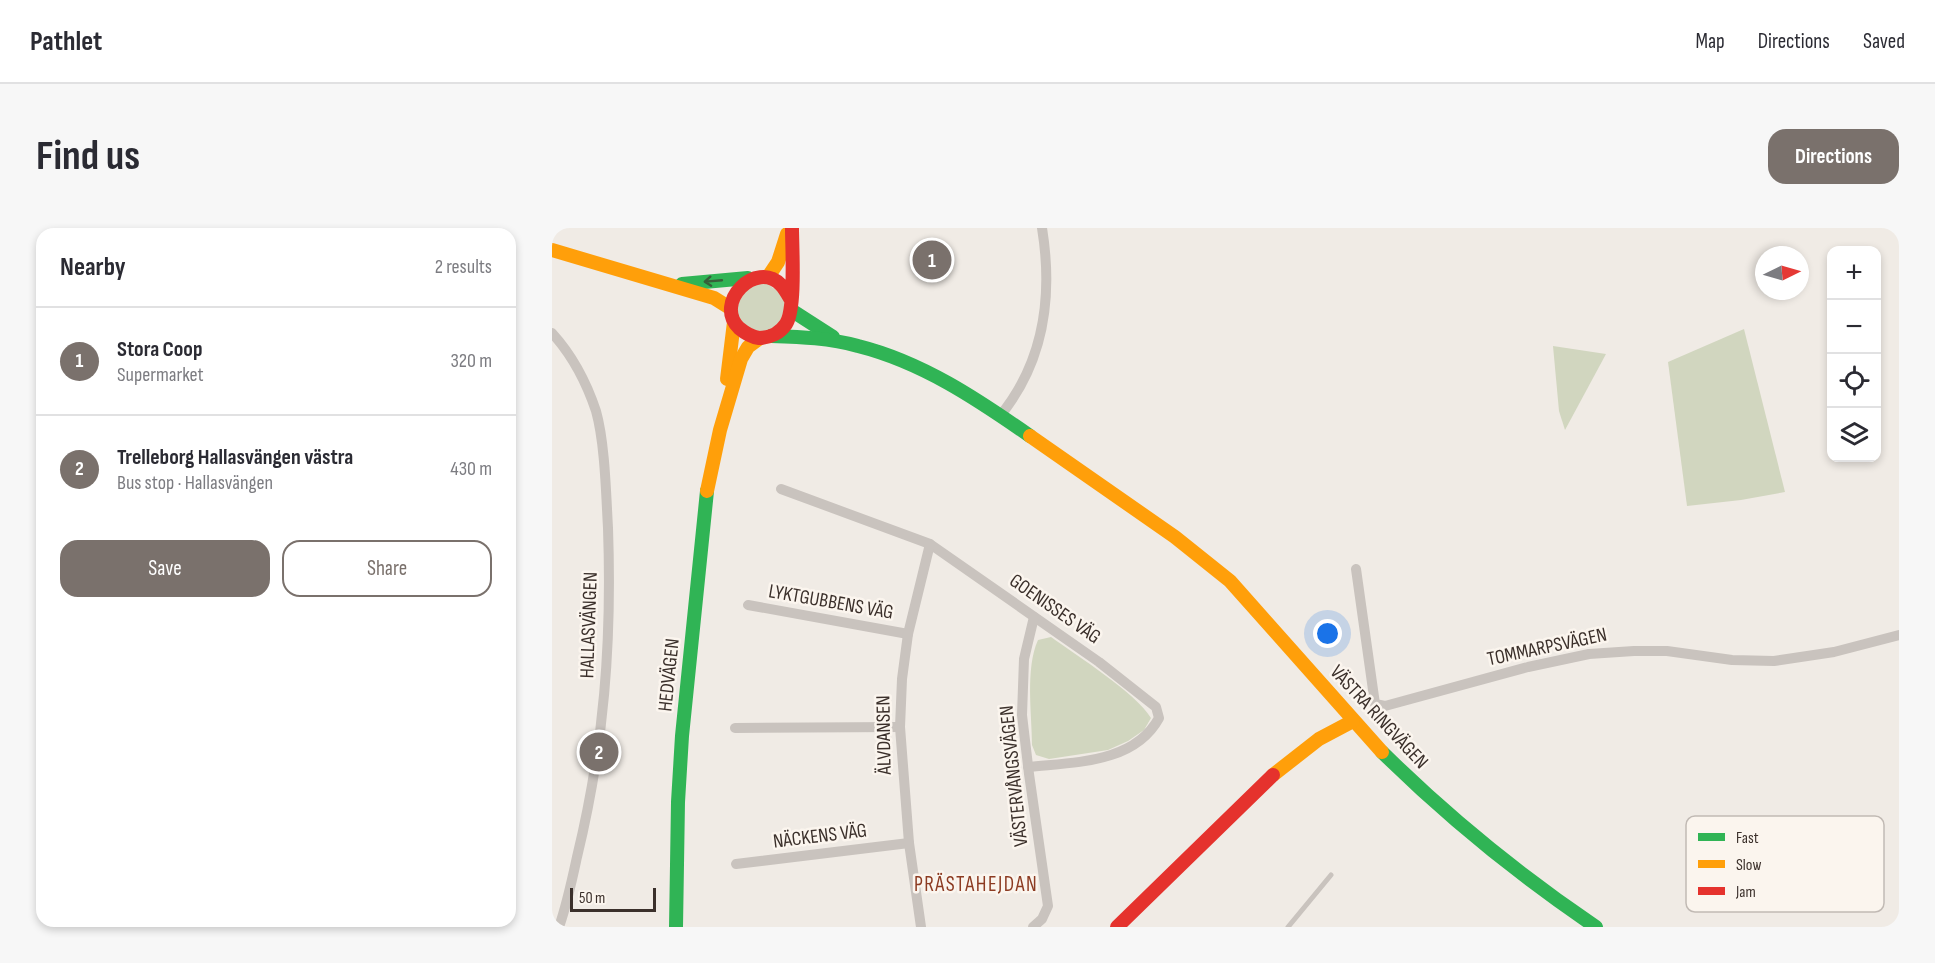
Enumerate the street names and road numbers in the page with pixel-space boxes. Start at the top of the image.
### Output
street label: GOENISSES VÄG [1005,569,1105,649]
street label: HALLASVÄNGEN [575,571,603,679]
street label: LYKTGUBBENS VÄG [767,579,895,625]
street label: TOMMARPSVÄGEN [1485,623,1609,671]
street label: HEDVÄGEN [653,637,685,713]
street label: VÄSTRA RINGVÄGEN [1325,660,1433,774]
street label: ÄLVDANSEN [871,695,897,776]
street label: VÄSTERVÅNGSVÄGEN [995,704,1033,848]
street label: NÄCKENS VÄG [772,818,868,854]

